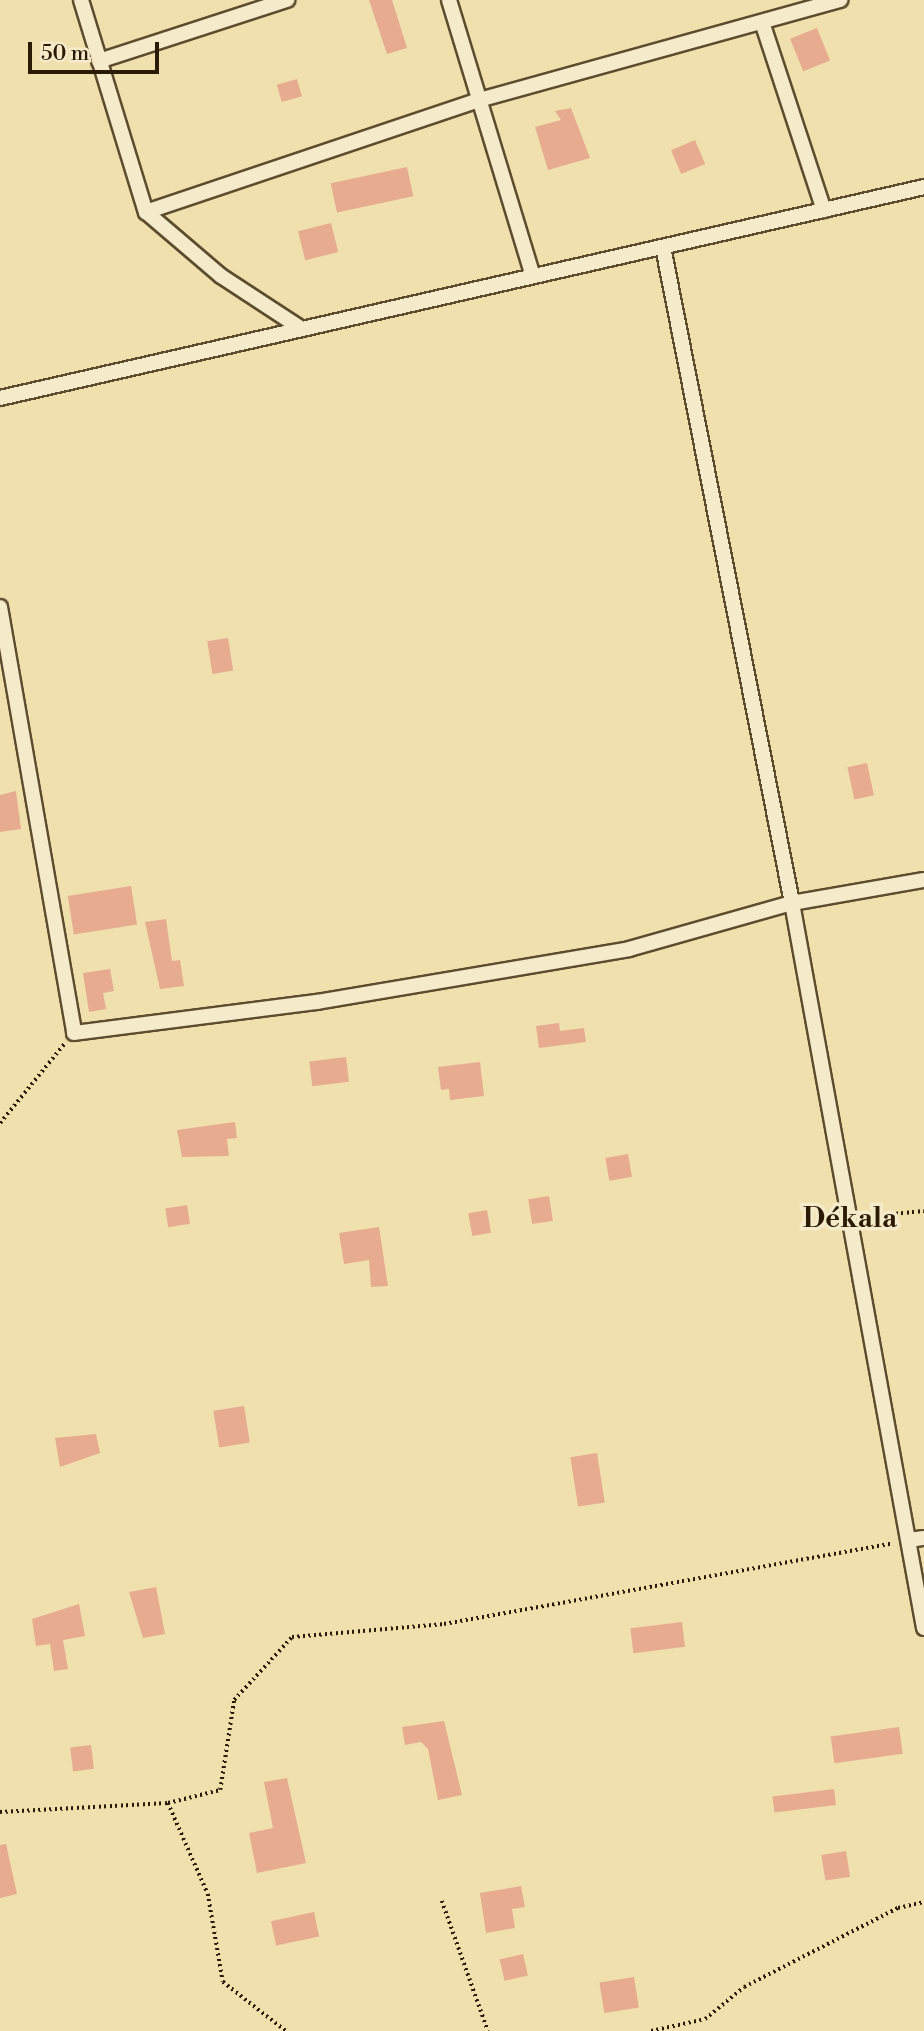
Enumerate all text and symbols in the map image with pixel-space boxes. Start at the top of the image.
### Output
scale bar [32,28,163,72]
text: 50 m [41,41,89,67]
district label: Dékala [803,1202,897,1236]

